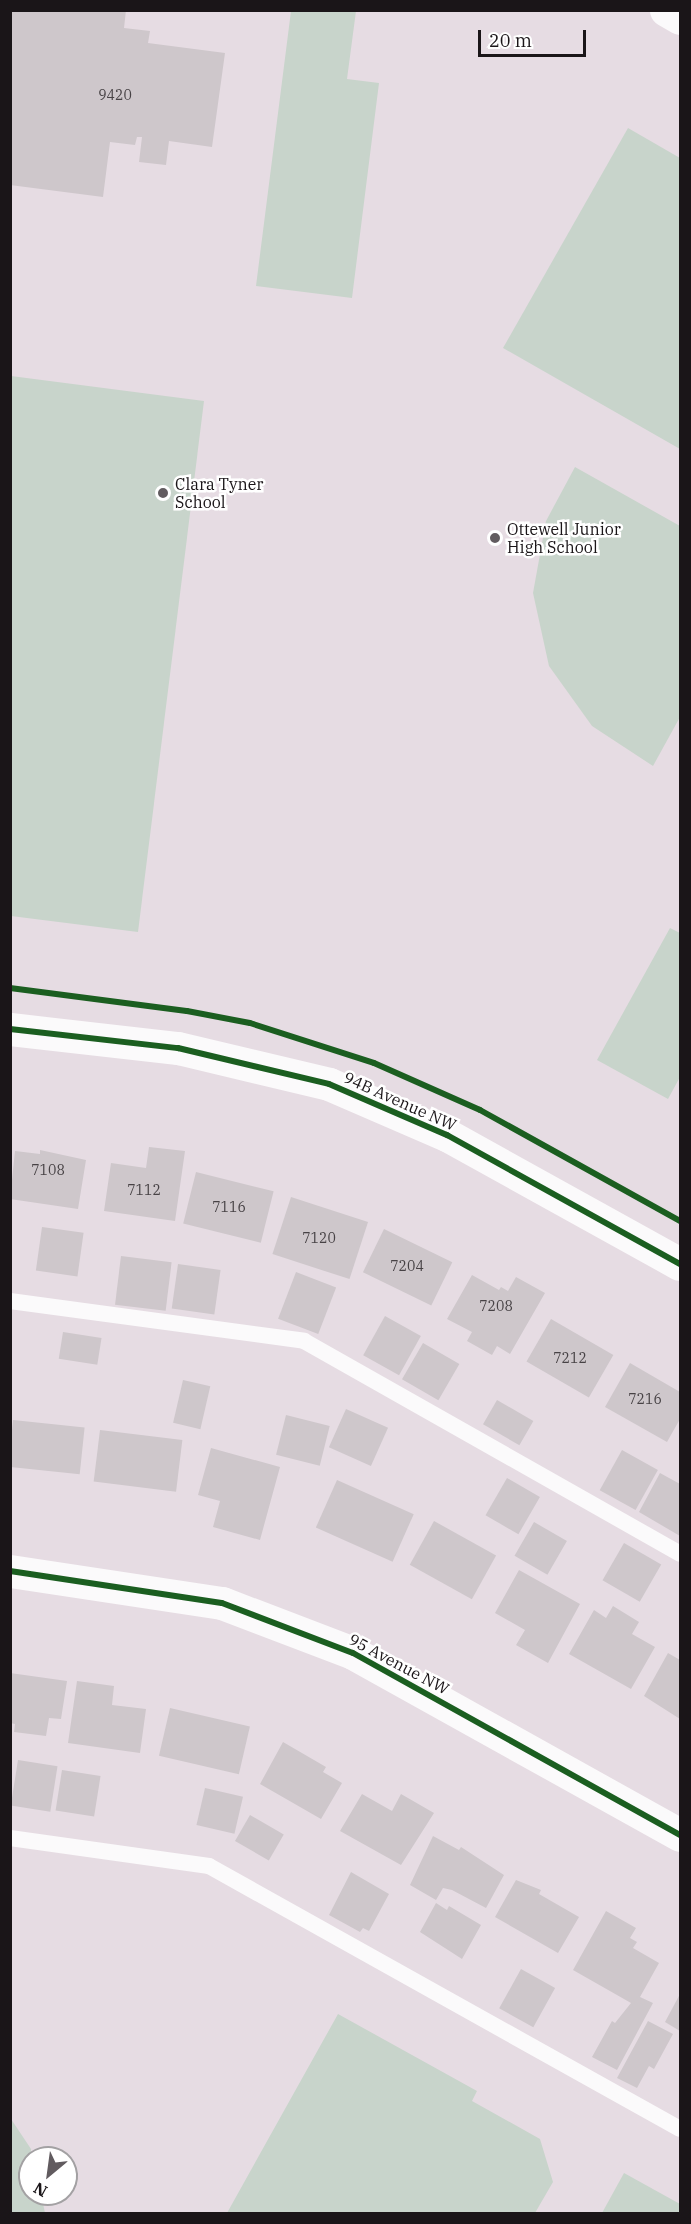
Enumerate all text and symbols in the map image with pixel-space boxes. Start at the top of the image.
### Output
scale bar [481,18,589,56]
text: 20 m [489,29,532,52]
house number: 9420 [98,87,132,103]
place label: Clara Tyner School [175,474,263,512]
marker: Clara Tyner School [156,486,170,500]
place label: Ottewell Junior High School [507,519,621,557]
marker: Ottewell Junior High School [488,531,502,545]
street label: 94B Avenue NW [341,1068,459,1134]
house number: 7108 [31,1162,65,1178]
house number: 7112 [127,1182,161,1198]
house number: 7116 [212,1199,246,1215]
house number: 7120 [302,1230,336,1246]
house number: 7204 [390,1258,424,1274]
house number: 7208 [479,1298,513,1314]
house number: 7212 [553,1350,587,1366]
house number: 7216 [628,1391,662,1407]
street label: 95 Avenue NW [346,1630,452,1698]
north arrow [18,2146,78,2206]
text: N [30,2178,51,2202]

